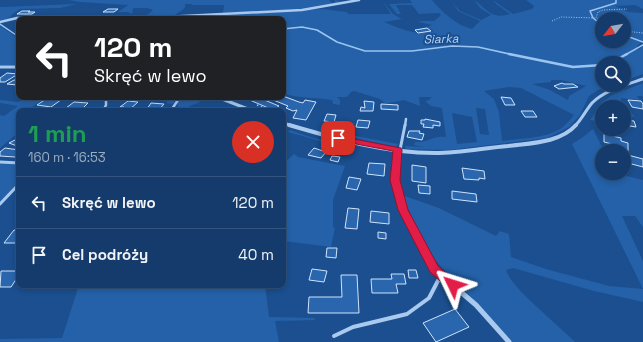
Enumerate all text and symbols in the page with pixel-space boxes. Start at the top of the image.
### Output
north arrow [595,12,631,48]
map controls [595,12,631,180]
text: 120 m [94,29,172,65]
water label: Siarka [423,30,459,48]
icon: left [28,32,80,84]
button: search [595,56,631,92]
text: Skręć w lewo [94,64,207,87]
button: + [595,100,631,136]
text: 1 min [28,118,87,149]
button: close [232,121,274,163]
pin [321,121,355,155]
icon: arrive [327,127,349,149]
button: − [595,144,631,180]
text: 160 m · 16:53 [28,149,106,166]
icon: left [28,192,50,214]
text: Skręć w lewo [62,193,156,212]
text: 120 m [232,193,274,212]
icon: arrive [28,244,50,266]
text: Cel podróży [62,245,148,264]
text: 40 m [238,245,274,264]
position arrow [432,264,474,306]

